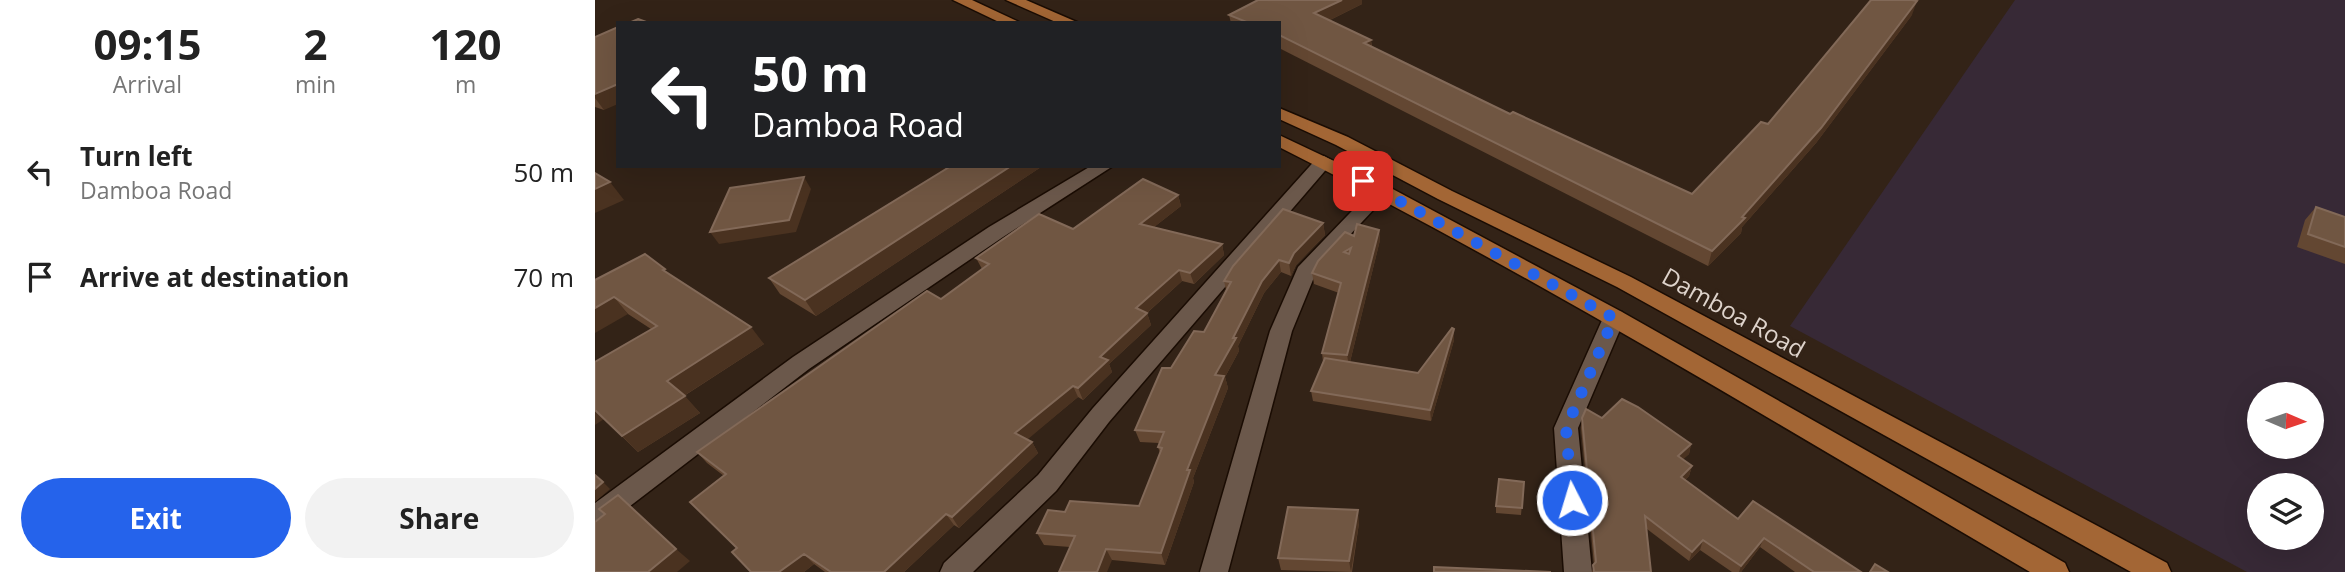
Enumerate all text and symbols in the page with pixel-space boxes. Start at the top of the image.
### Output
text: 09:15 [93,15,201,72]
text: 2 [303,15,328,72]
text: 120 [430,15,502,72]
text: 50 m [752,40,869,106]
icon: left [637,49,728,140]
text: Arrival [113,68,182,100]
text: min [295,68,336,100]
text: m [455,68,476,100]
text: Damboa Road [752,103,964,146]
text: Turn left [80,138,192,174]
pin [1333,151,1393,211]
icon: left [21,153,59,191]
text: 50 m [513,154,574,190]
icon: arrive [1344,162,1382,200]
text: Damboa Road [80,174,232,206]
icon: arrive [21,258,59,296]
text: Arrive at destination [80,259,349,295]
text: 70 m [513,259,574,295]
street label: Damboa Road [1656,259,1812,365]
north arrow [2247,382,2324,458]
map controls [2247,382,2324,550]
position arrow [1535,463,1609,537]
button: layers [2247,473,2324,550]
button: Exit [21,478,291,558]
button: Share [305,478,574,558]

